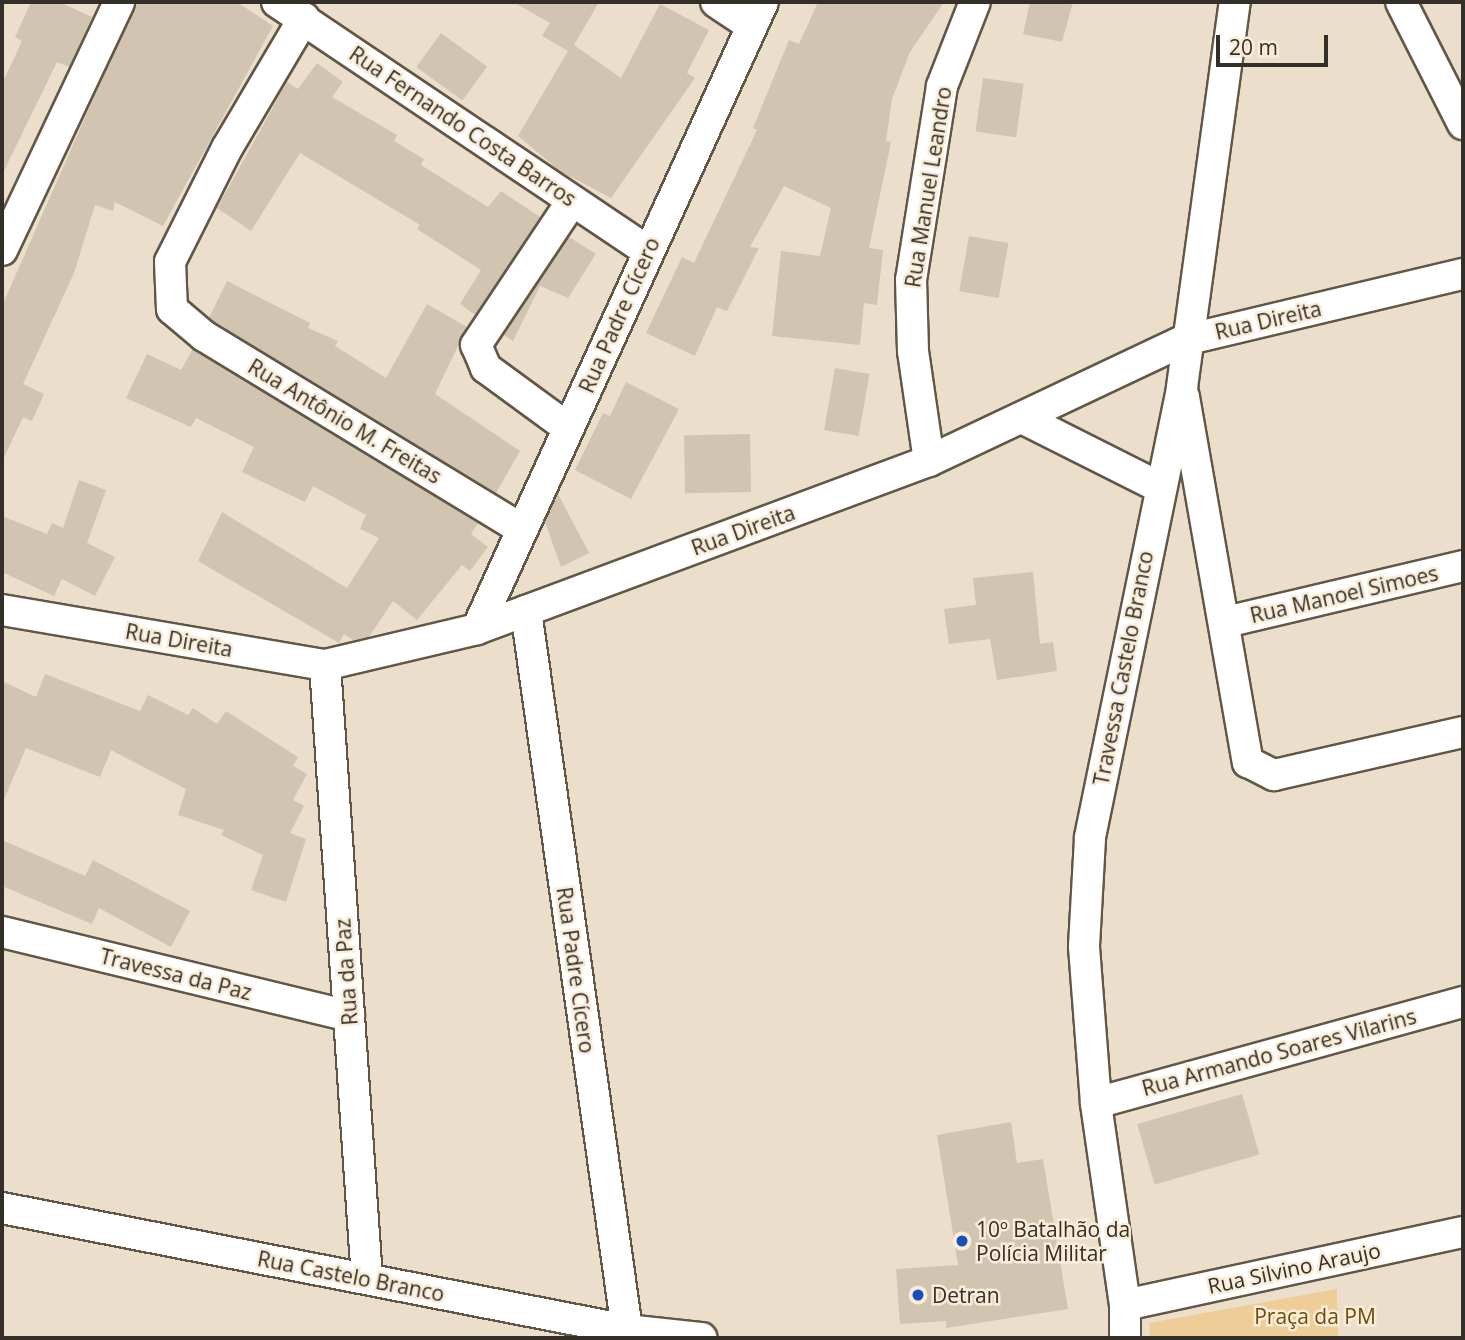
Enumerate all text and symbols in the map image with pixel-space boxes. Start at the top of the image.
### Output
scale bar [1220,21,1332,65]
text: 20 m [1229,33,1278,61]
street label: Rua Fernando Costa Barros [345,41,581,211]
street label: Rua Manuel Leandro [900,85,956,289]
street label: Rua Padre Cícero [573,233,665,397]
street label: Rua Direita [1212,296,1324,344]
street label: Rua Antônio M. Freitas [244,353,446,489]
street label: Rua Direita [688,500,798,560]
street label: Travessa Castelo Branco [1088,549,1158,787]
street label: Rua Manoel Simoes [1247,560,1441,628]
street label: Rua Direita [123,618,235,662]
street label: Rua Padre Cícero [552,885,600,1055]
street label: Rua da Paz [330,918,362,1026]
street label: Travessa da Paz [98,943,254,1005]
street label: Rua Armando Soares Vilarins [1139,1003,1419,1101]
place label: 10º Batalhão da Polícia Militar [976,1216,1130,1266]
marker: 10º Batalhão da Polícia Militar [954,1233,970,1249]
street label: Rua Silvino Araujo [1205,1237,1383,1299]
street label: Rua Castelo Branco [255,1246,447,1306]
place label: Detran [932,1282,1000,1308]
marker: Detran [910,1287,926,1303]
park label: Praça da PM [1254,1303,1376,1329]

